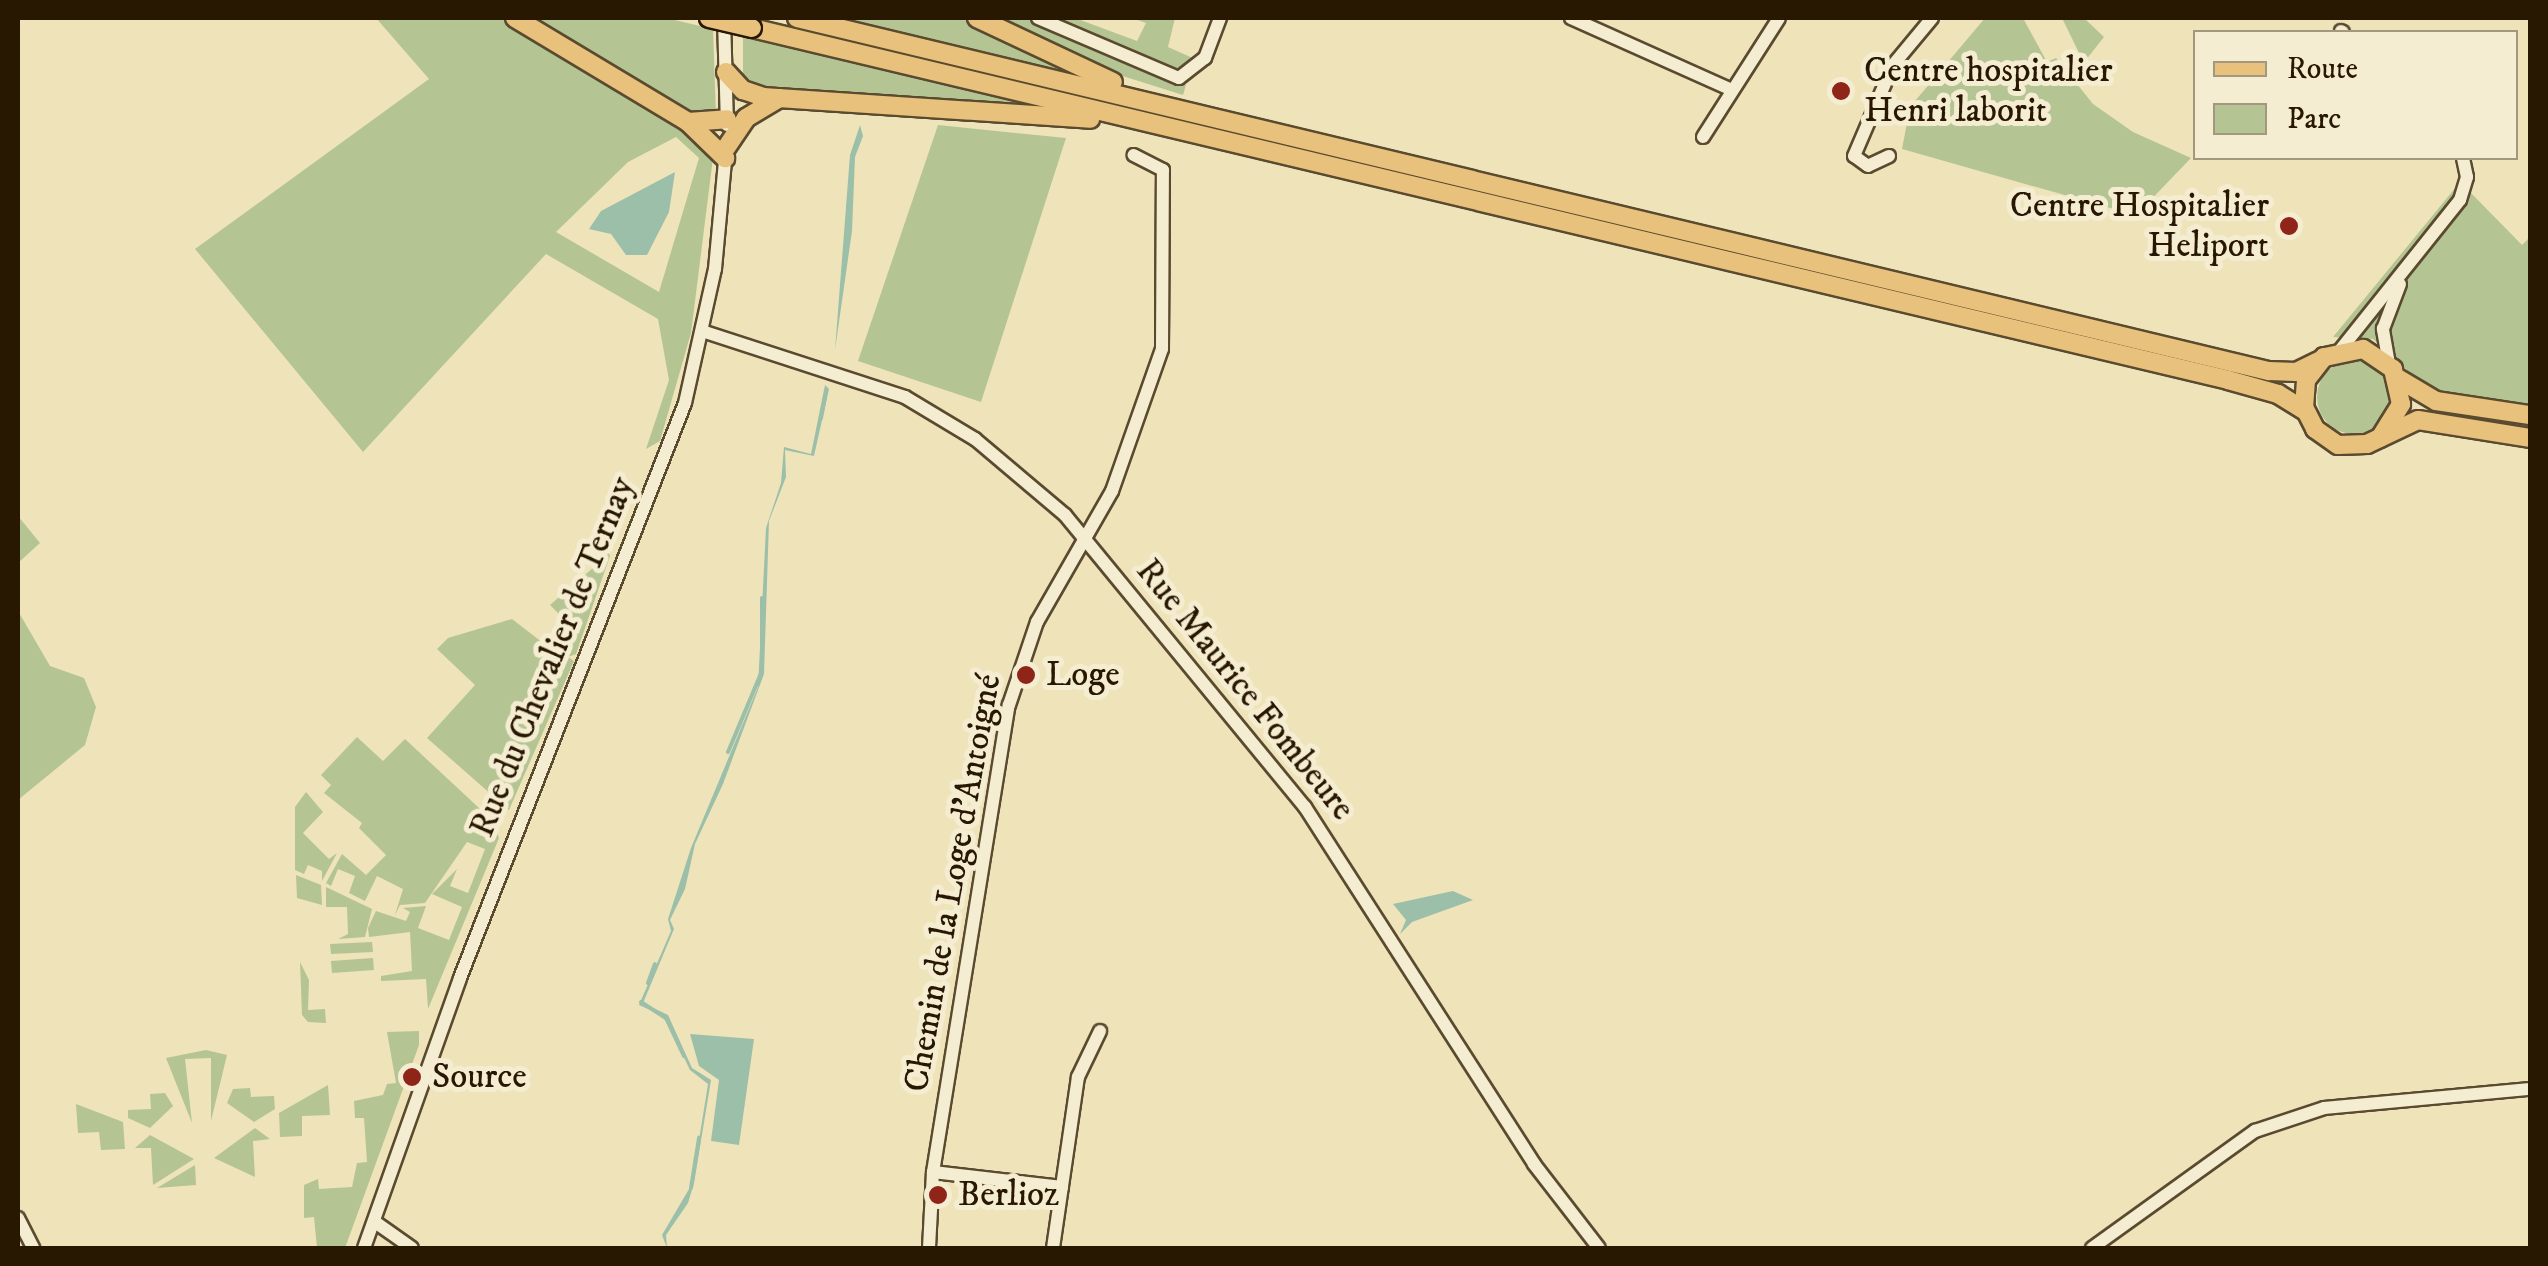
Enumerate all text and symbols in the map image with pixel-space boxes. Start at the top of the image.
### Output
legend [2193,30,2518,160]
place label: Centre hospitalier Henri laborit [1864,50,2113,132]
text: Route [2287,51,2358,88]
marker: Centre hospitalier Henri laborit [1828,78,1854,104]
text: Parc [2287,101,2341,138]
place label: Centre Hospitalier Heliport [2010,185,2269,267]
marker: Centre Hospitalier Heliport [2278,215,2300,237]
street label: Rue du Chevalier de Ternay [462,471,644,843]
street label: Rue Maurice Fombeure [1127,551,1363,829]
place label: Loge [1046,654,1120,696]
marker: Loge [1015,664,1037,686]
street label: Chemin de la Loge d'Antoigné [896,671,1010,1095]
place label: Source [432,1056,527,1098]
marker: Source [401,1066,423,1088]
place label: Berlioz [958,1174,1059,1216]
marker: Berlioz [927,1184,949,1206]

